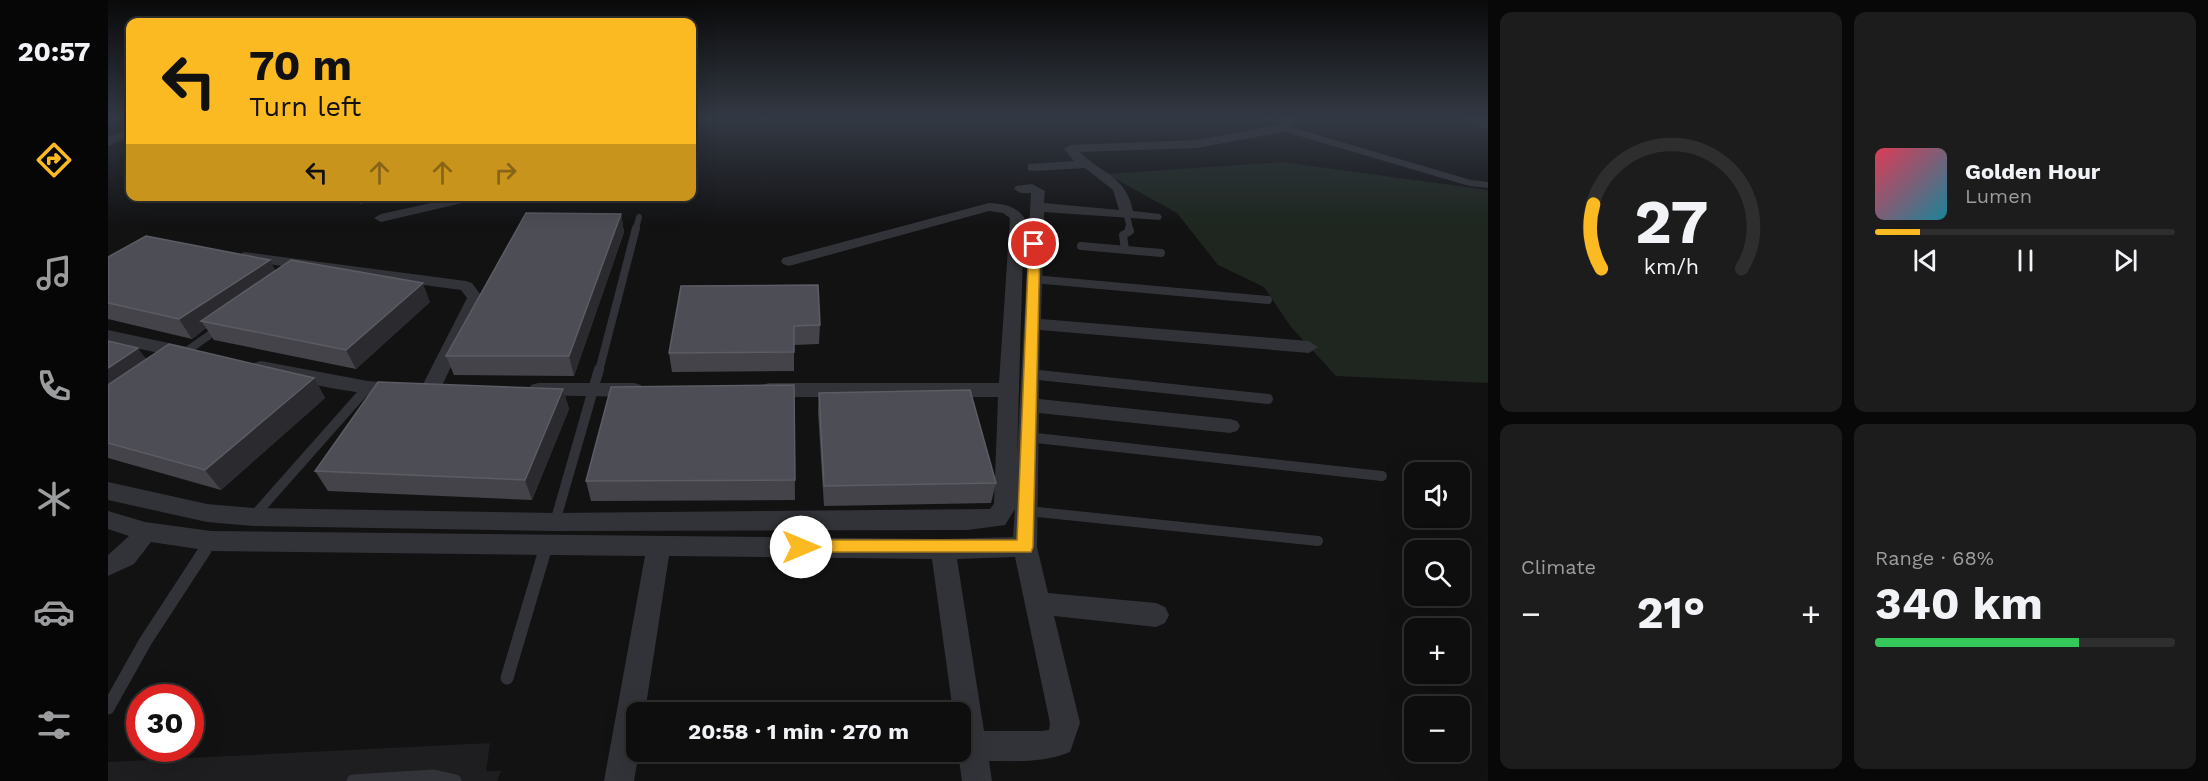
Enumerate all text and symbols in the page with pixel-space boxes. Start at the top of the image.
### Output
text: 20:57 [18,36,90,68]
text: 70 m [249,41,352,90]
icon: left [150,42,228,120]
text: Turn left [249,91,361,123]
icon: directions [33,139,75,181]
icon: left [300,156,333,189]
icon: ahead [363,156,396,189]
icon: ahead [426,156,459,189]
icon: right [489,156,522,189]
text: Golden Hour [1965,159,2100,184]
text: Lumen [1965,184,2032,208]
text: 27 [1634,185,1708,258]
pin [1008,218,1059,269]
icon: arrive [1017,227,1050,260]
icon: previous [1909,244,1942,277]
icon: pause [2009,244,2042,277]
icon: next [2109,244,2142,277]
icon: music [33,252,75,294]
text: km/h [1643,255,1699,280]
icon: phone [33,365,75,407]
map controls [1404,462,1470,762]
button: sound [1404,462,1470,528]
icon: climate [33,478,75,520]
position arrow [769,515,833,579]
button: search [1404,540,1470,606]
text: Range · 68% [1875,546,1994,570]
text: Climate [1521,555,1596,579]
text: 340 km [1875,577,2043,630]
text: 21° [1637,586,1705,639]
icon: car [33,591,75,633]
text: − [1521,594,1541,633]
text: + [1801,594,1821,633]
button: + [1404,618,1470,684]
speed limit sign: 30 [126,684,204,762]
button: − [1404,696,1470,762]
icon: filters [33,704,75,746]
text: 20:58 · 1 min · 270 m [688,719,909,744]

